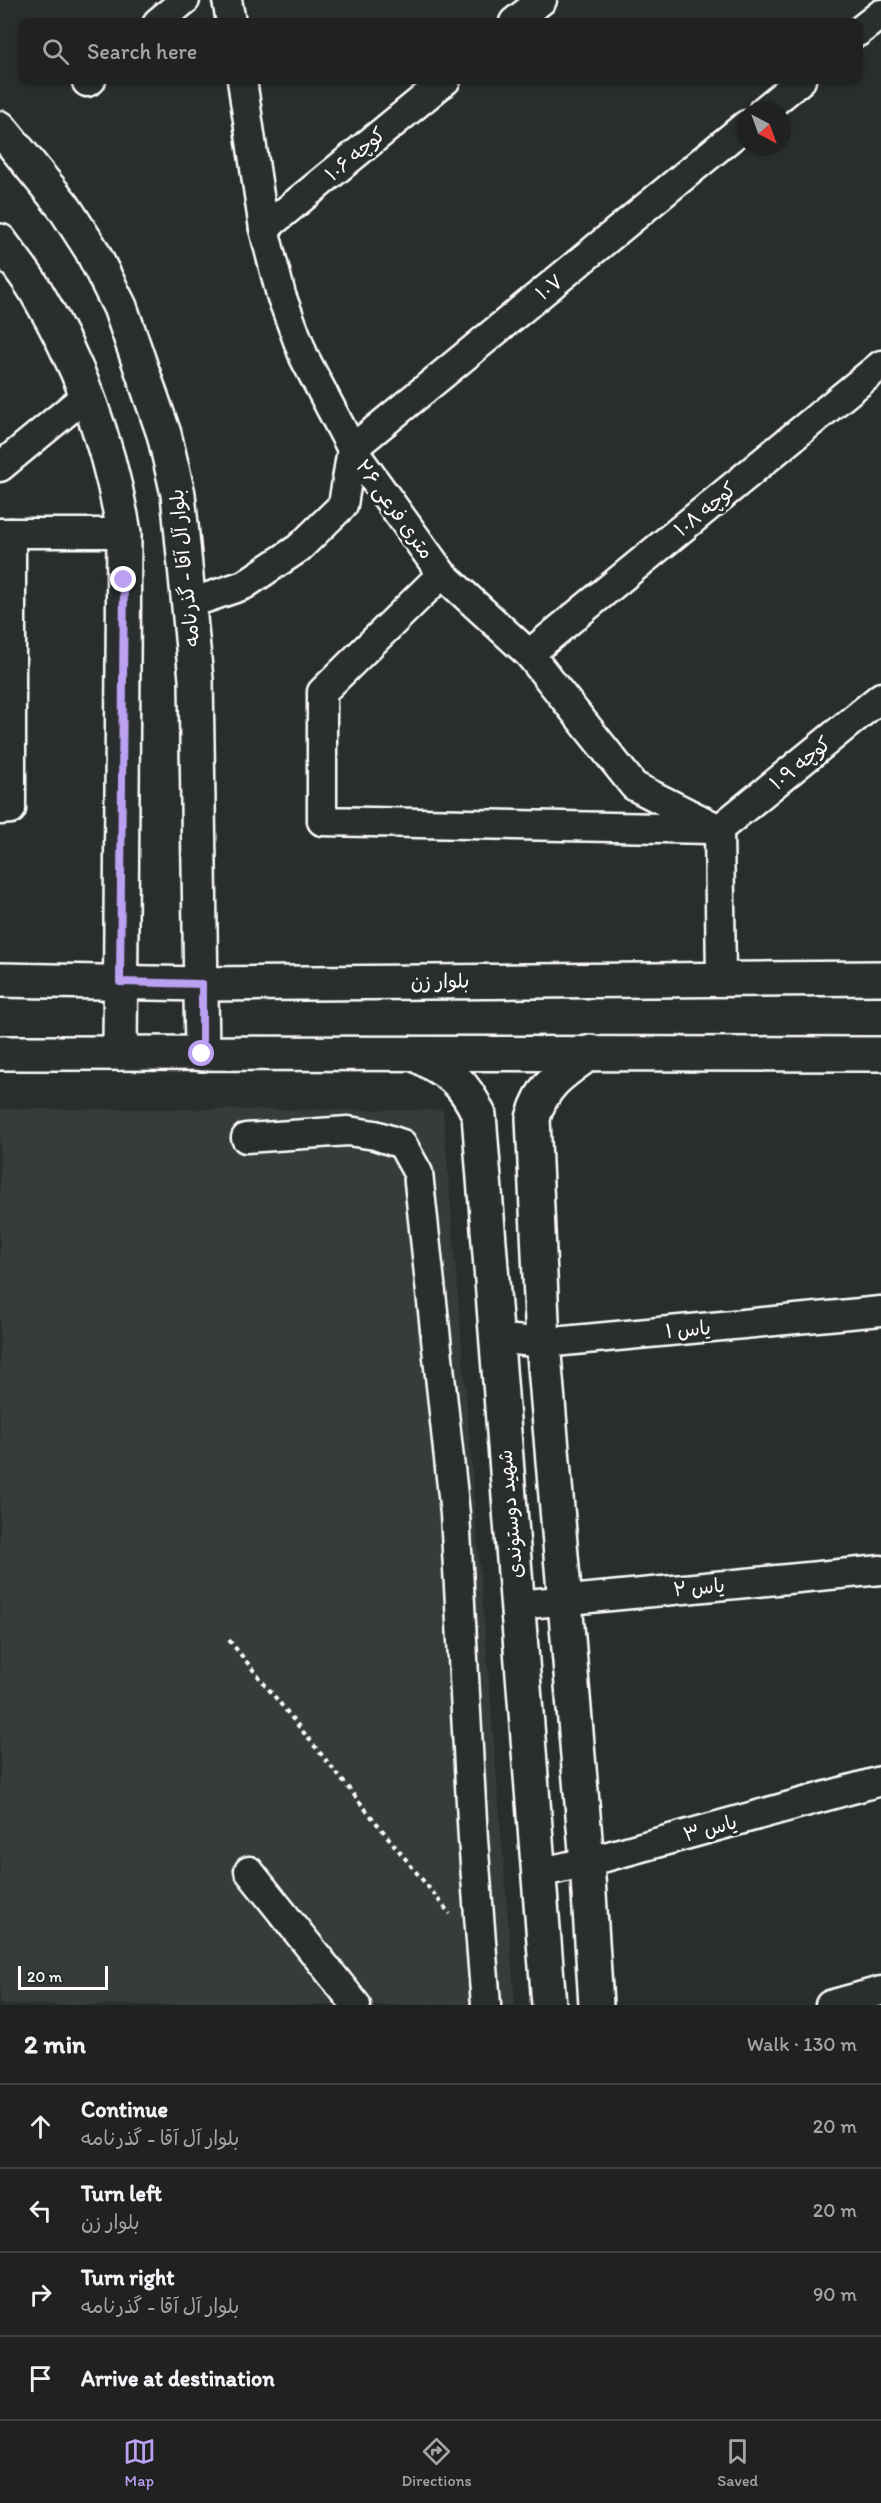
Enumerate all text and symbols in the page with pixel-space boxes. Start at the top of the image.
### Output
search box [18,18,863,84]
icon: search [39,35,72,68]
text: Search here [87,38,197,65]
north arrow [737,102,791,156]
street label: کوچه ۱۰۶ [320,122,391,187]
street label: ۱۰۷ [531,269,567,305]
street label: ۲۶ متری فرعی [350,455,439,564]
street label: کوچه ۱۰۸ [669,477,742,542]
street label: بلوار آل آقا - گذرنامه [164,488,204,648]
route end [110,566,136,592]
street label: کوچه ۱۰۹ [765,731,836,796]
street label: بلوار زن [410,968,470,994]
route start [188,1040,214,1066]
street label: یاس ۱ [664,1315,712,1343]
street label: شهید دوستوندی [492,1448,530,1579]
street label: یاس ۲ [672,1573,726,1601]
street label: یاس ۳ [680,1809,740,1847]
scale bar [18,1963,108,1990]
text: 20 m [27,1967,62,1986]
text: 2 min [24,2028,86,2060]
text: Walk · 130 m [747,2032,857,2056]
text: Continue [81,2096,168,2123]
icon: ahead [24,2110,57,2143]
text: 20 m [813,2114,857,2138]
text: بلوار آل آقا - گذرنامه [81,2126,239,2150]
text: Turn left [81,2180,162,2207]
icon: left [24,2194,57,2227]
text: 20 m [813,2198,857,2222]
text: بلوار زن [81,2210,140,2234]
text: Turn right [81,2264,175,2291]
icon: right [24,2278,57,2311]
text: 90 m [813,2282,857,2306]
text: بلوار آل آقا - گذرنامه [81,2294,239,2318]
icon: arrive [24,2362,57,2395]
text: Arrive at destination [81,2365,275,2392]
tab: Map [123,2435,156,2490]
tab: Directions [401,2435,472,2490]
tab: Saved [717,2435,758,2490]

